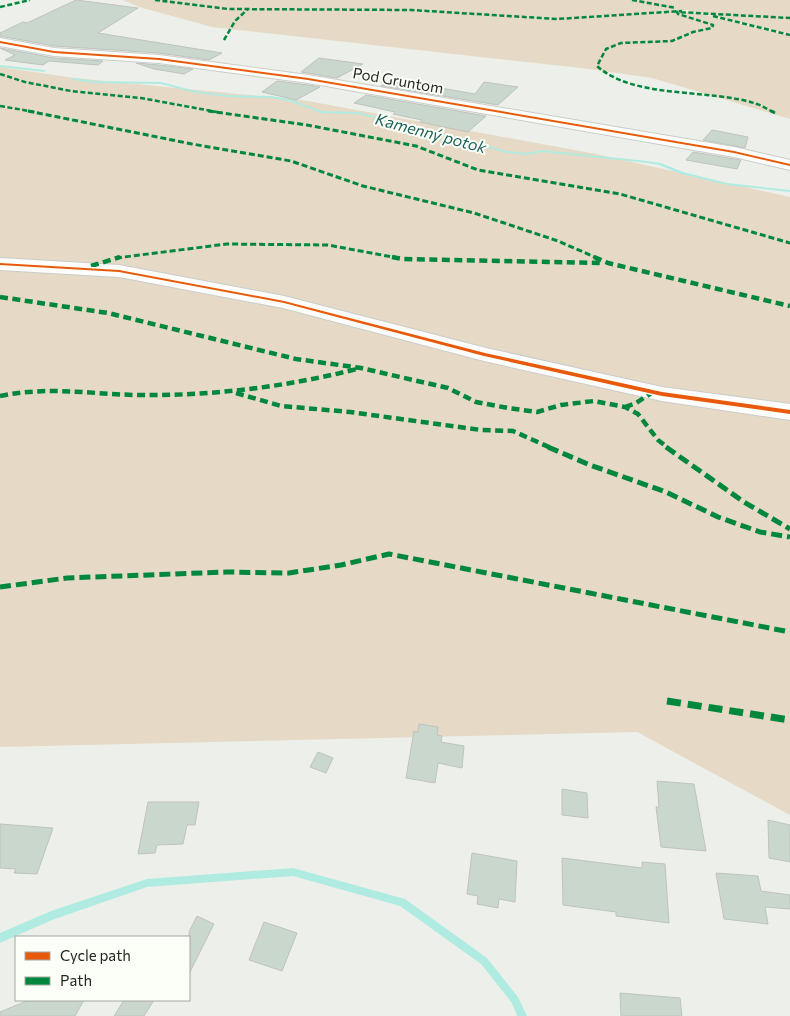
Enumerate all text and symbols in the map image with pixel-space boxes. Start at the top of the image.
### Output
street label: Pod Gruntom [351,63,445,97]
water label: Kamenný potok [373,109,489,157]
legend [15,936,190,1001]
text: Cycle path [60,946,131,964]
text: Path [60,971,92,989]

